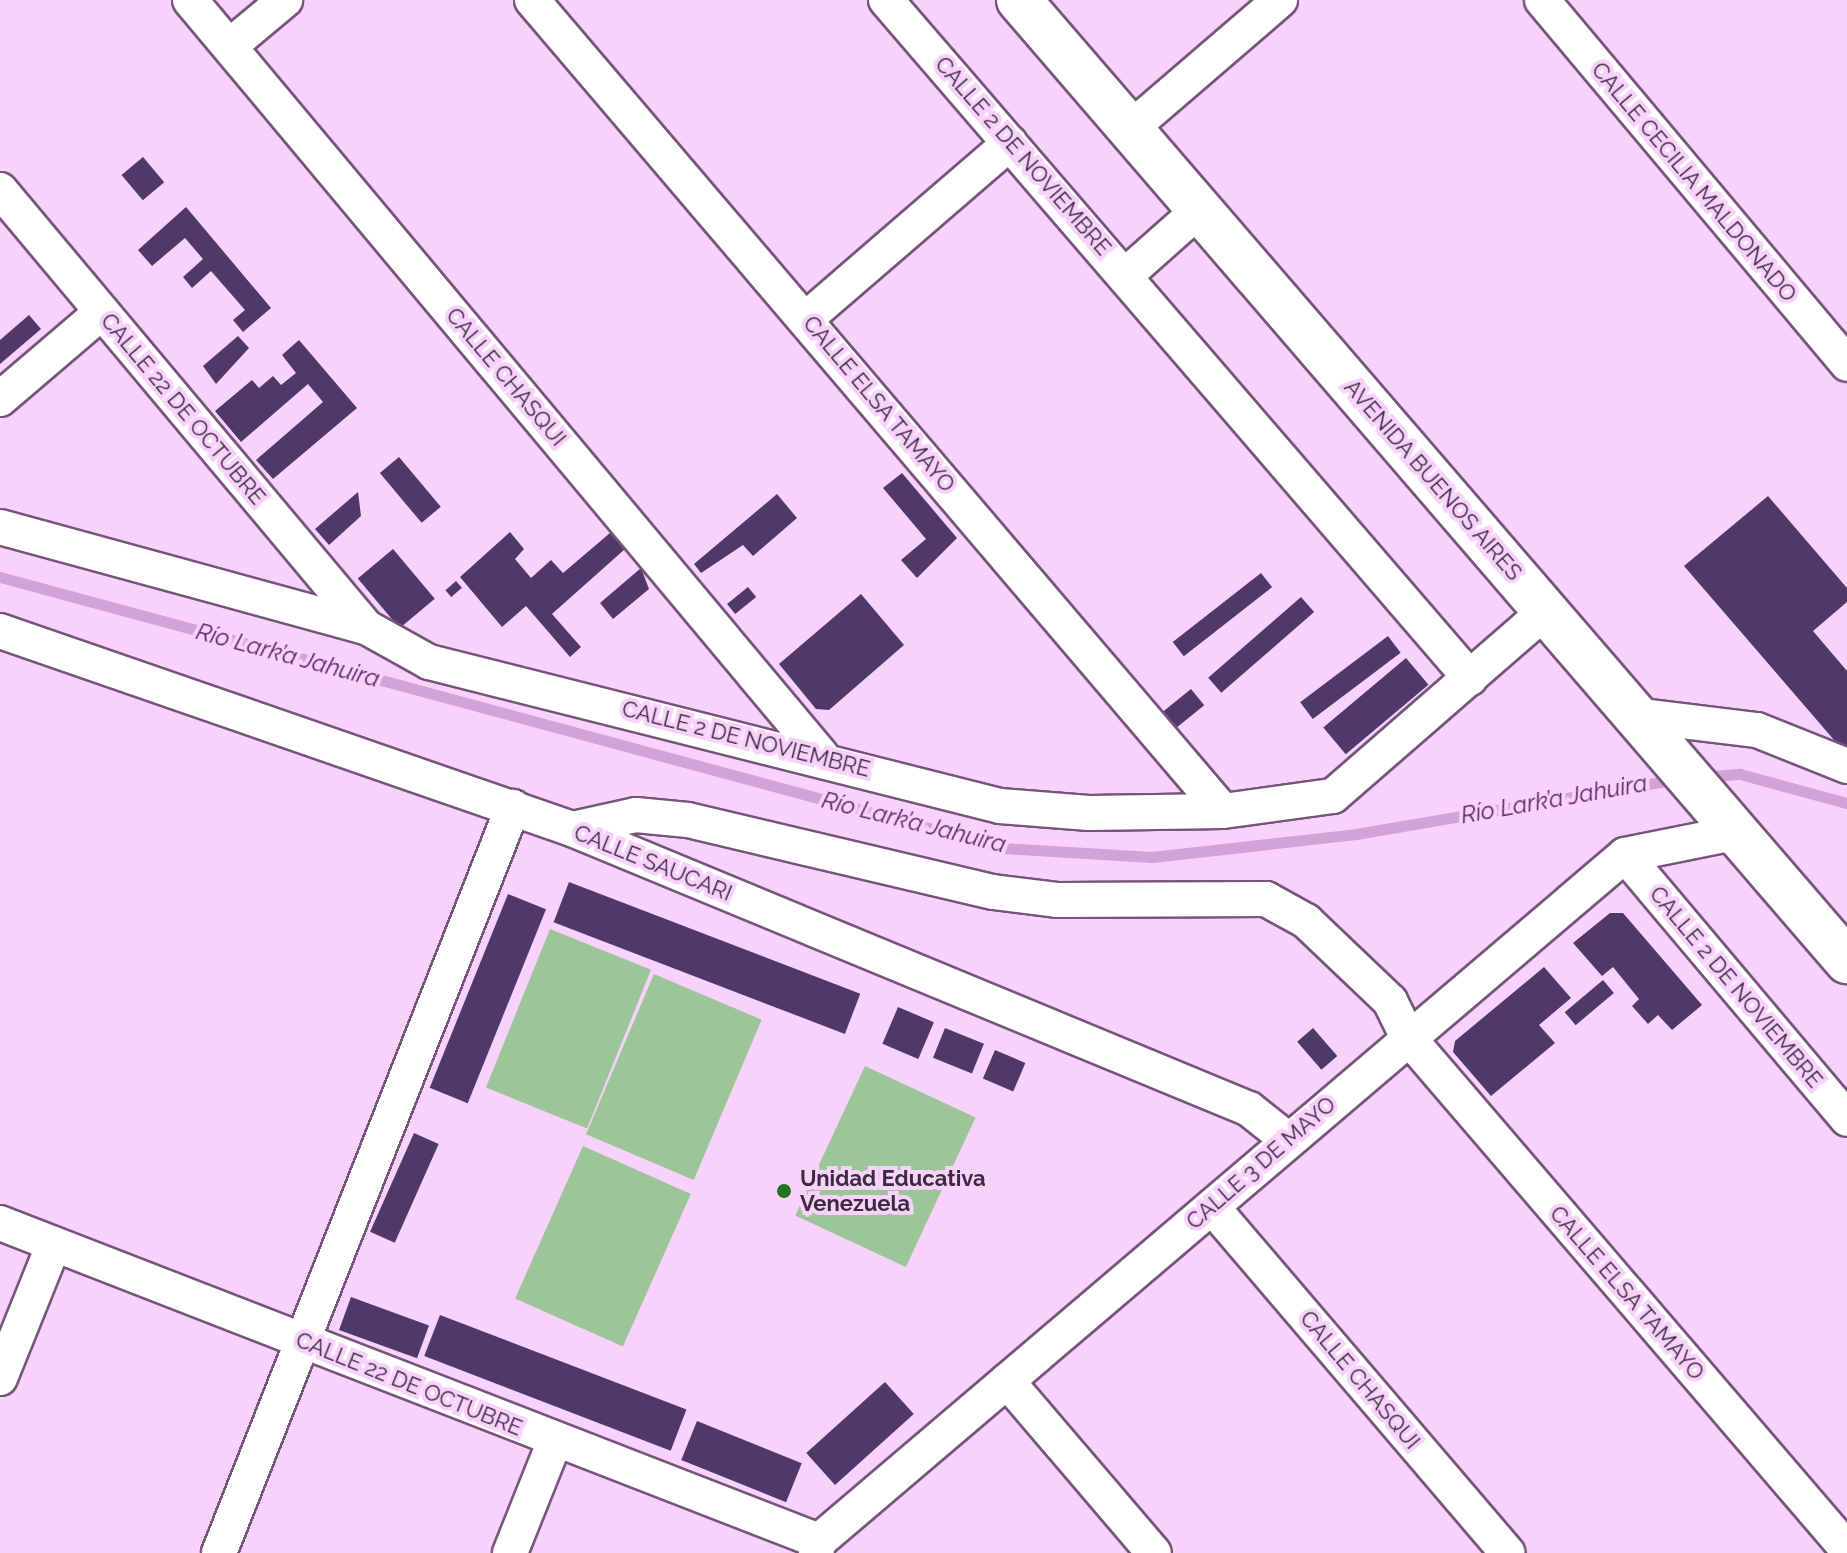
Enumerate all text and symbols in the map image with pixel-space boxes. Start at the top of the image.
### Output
street label: CALLE 2 DE NOVIEMBRE [930,51,1116,261]
street label: CALLE CECILIA MALDONADO [1586,57,1802,307]
street label: CALLE CHASQUI [441,303,571,451]
street label: CALLE 22 DE OCTUBRE [95,308,271,510]
street label: CALLE ELSA TAMAYO [797,310,961,498]
street label: AVENIDA BUENOS AIRES [1338,374,1528,586]
water label: Río Lark’a Jahuira [193,617,383,693]
street label: CALLE 2 DE NOVIEMBRE [619,695,873,783]
water label: Río Lark’a Jahuira [1458,768,1650,830]
water label: Río Lark’a Jahuira [819,785,1009,859]
street label: CALLE SAUCARI [570,819,736,907]
street label: CALLE 2 DE NOVIEMBRE [1644,881,1828,1093]
street label: CALLE 3 DE MAYO [1181,1091,1341,1235]
place label: Unidad Educativa Venezuela [800,1165,986,1216]
marker: Unidad Educativa Venezuela [775,1182,793,1200]
street label: CALLE ELSA TAMAYO [1544,1200,1710,1386]
street label: CALLE CHASQUI [1295,1306,1425,1454]
street label: CALLE 22 DE OCTUBRE [292,1326,526,1442]

